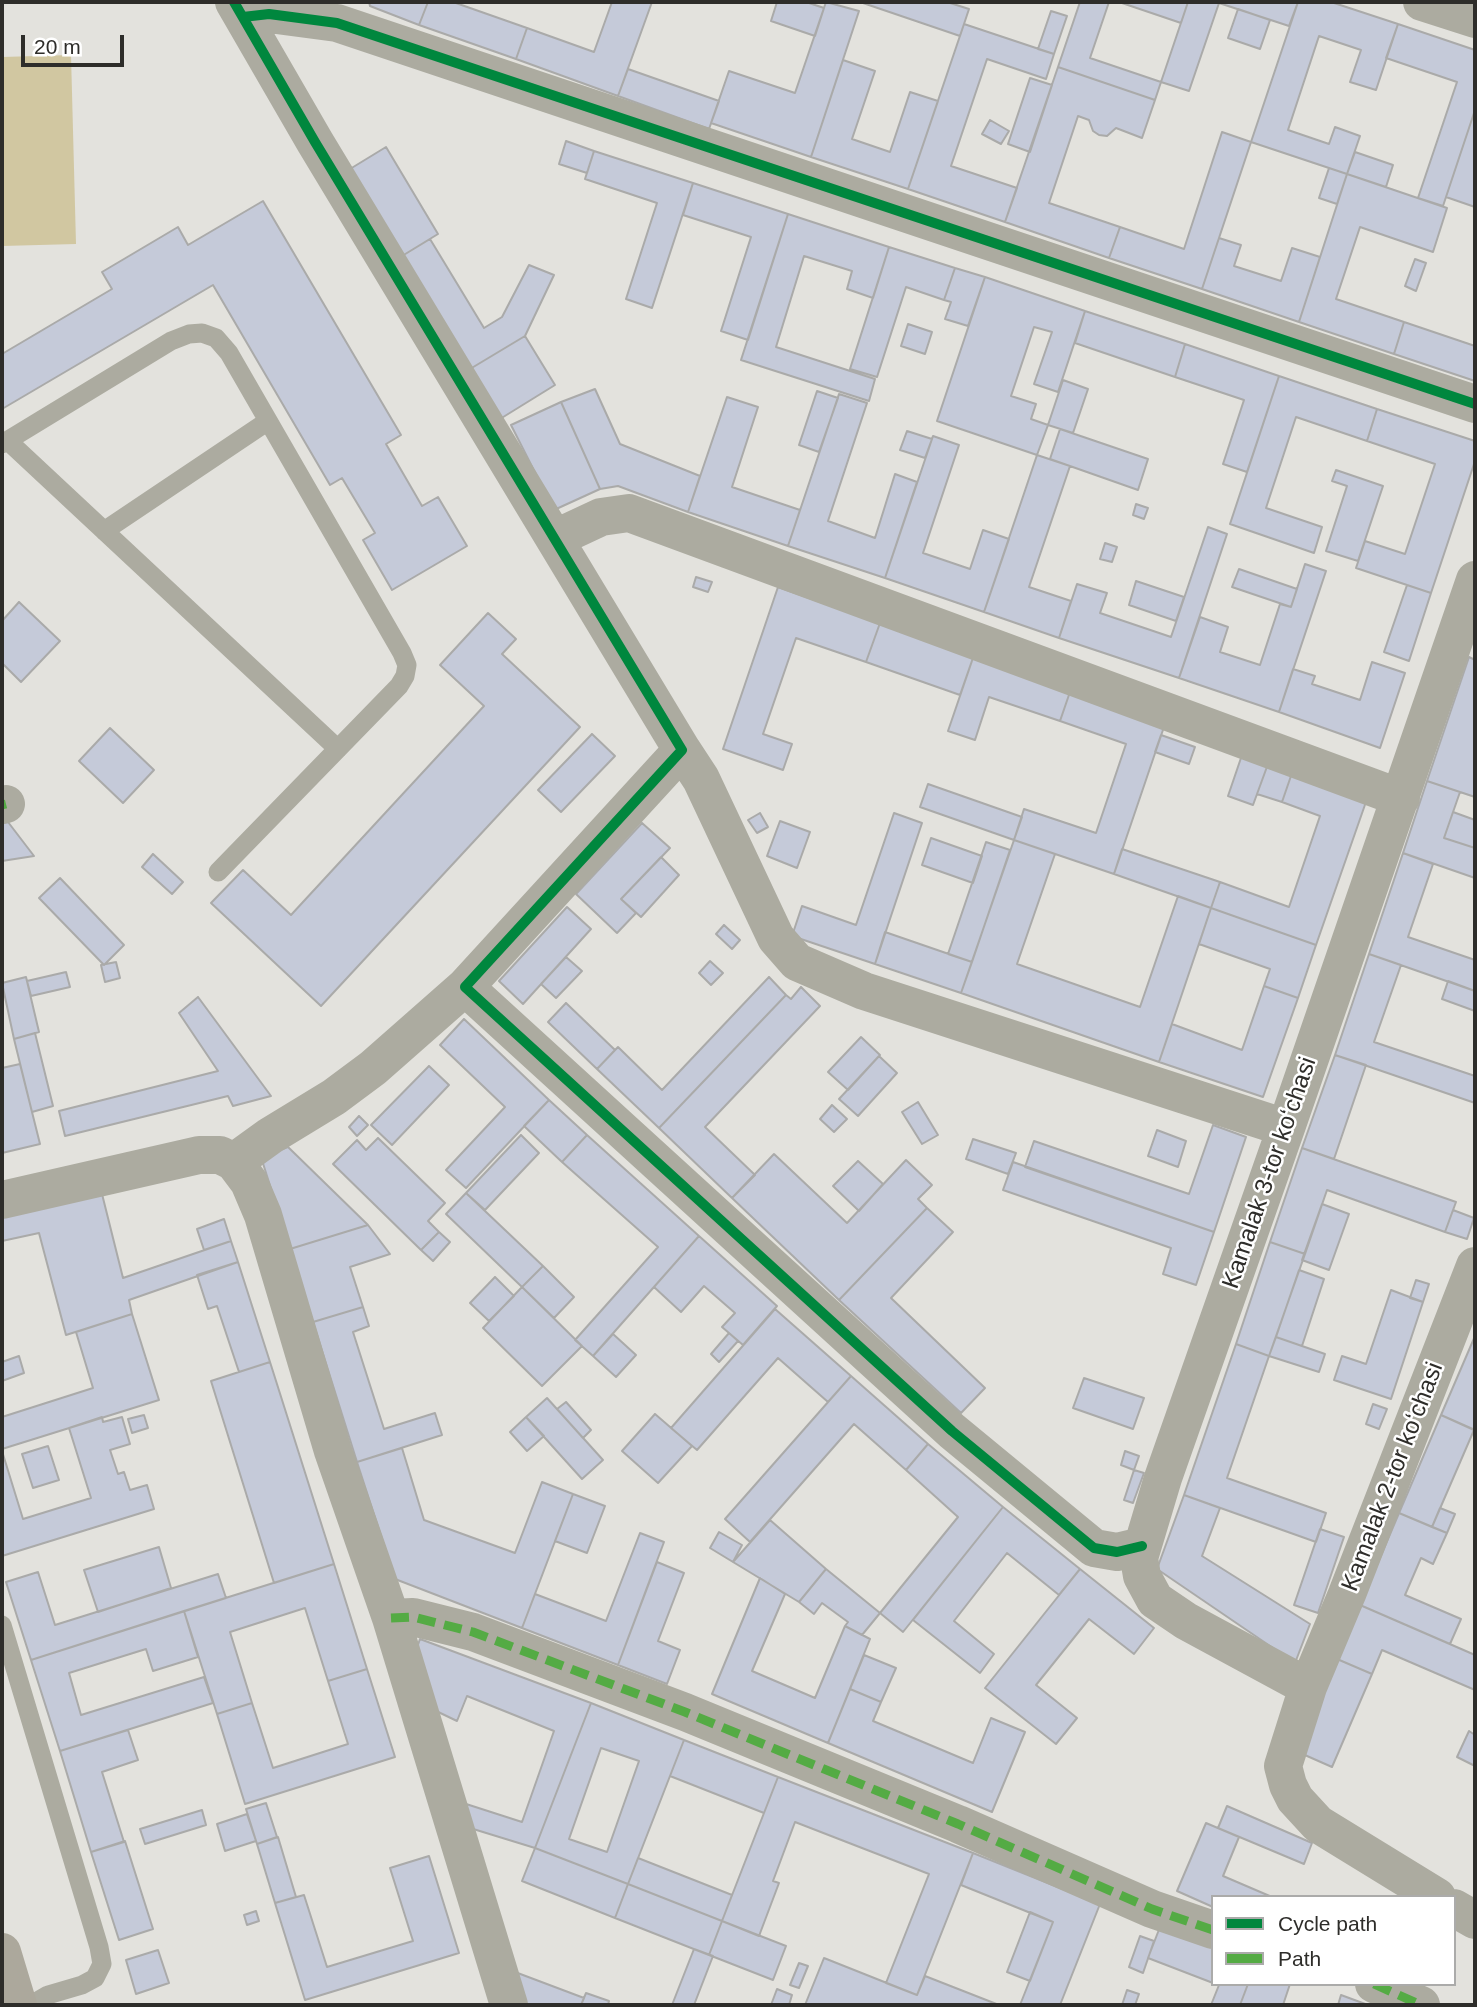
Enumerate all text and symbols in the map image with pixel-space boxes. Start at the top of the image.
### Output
scale bar [24,21,128,65]
text: 20 m [34,35,81,58]
street label: Kamalak 3-tor koʻchasi [1217,1054,1323,1292]
street label: Kamalak 2-tor koʻchasi [1336,1359,1450,1595]
legend [1211,1895,1456,1986]
text: Cycle path [1278,1912,1377,1935]
text: Path [1278,1947,1321,1970]

